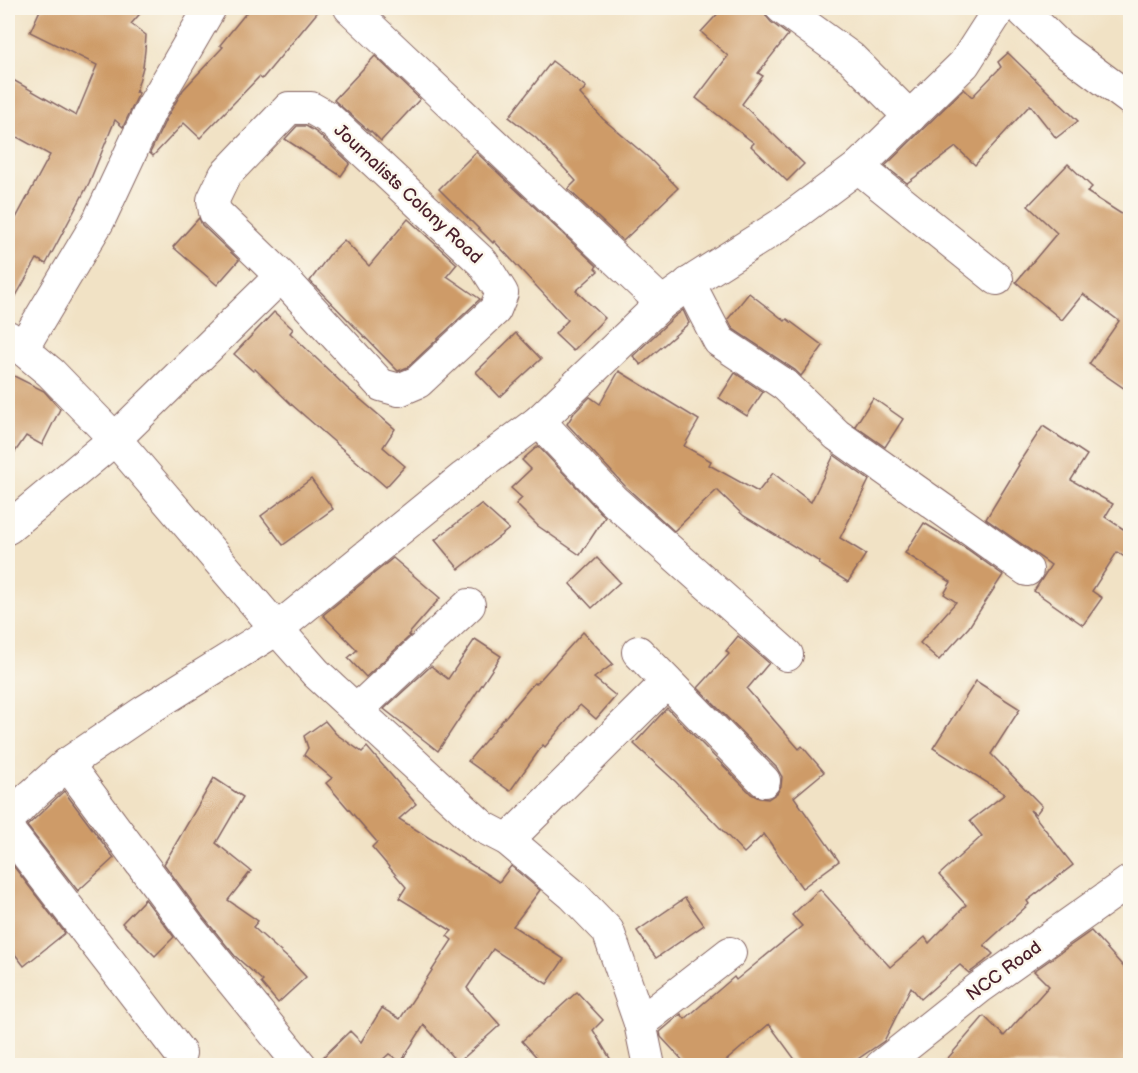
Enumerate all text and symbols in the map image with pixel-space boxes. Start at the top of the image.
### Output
street label: Journalists Colony Road [330,120,486,268]
street label: NCC Road [962,937,1046,1005]

